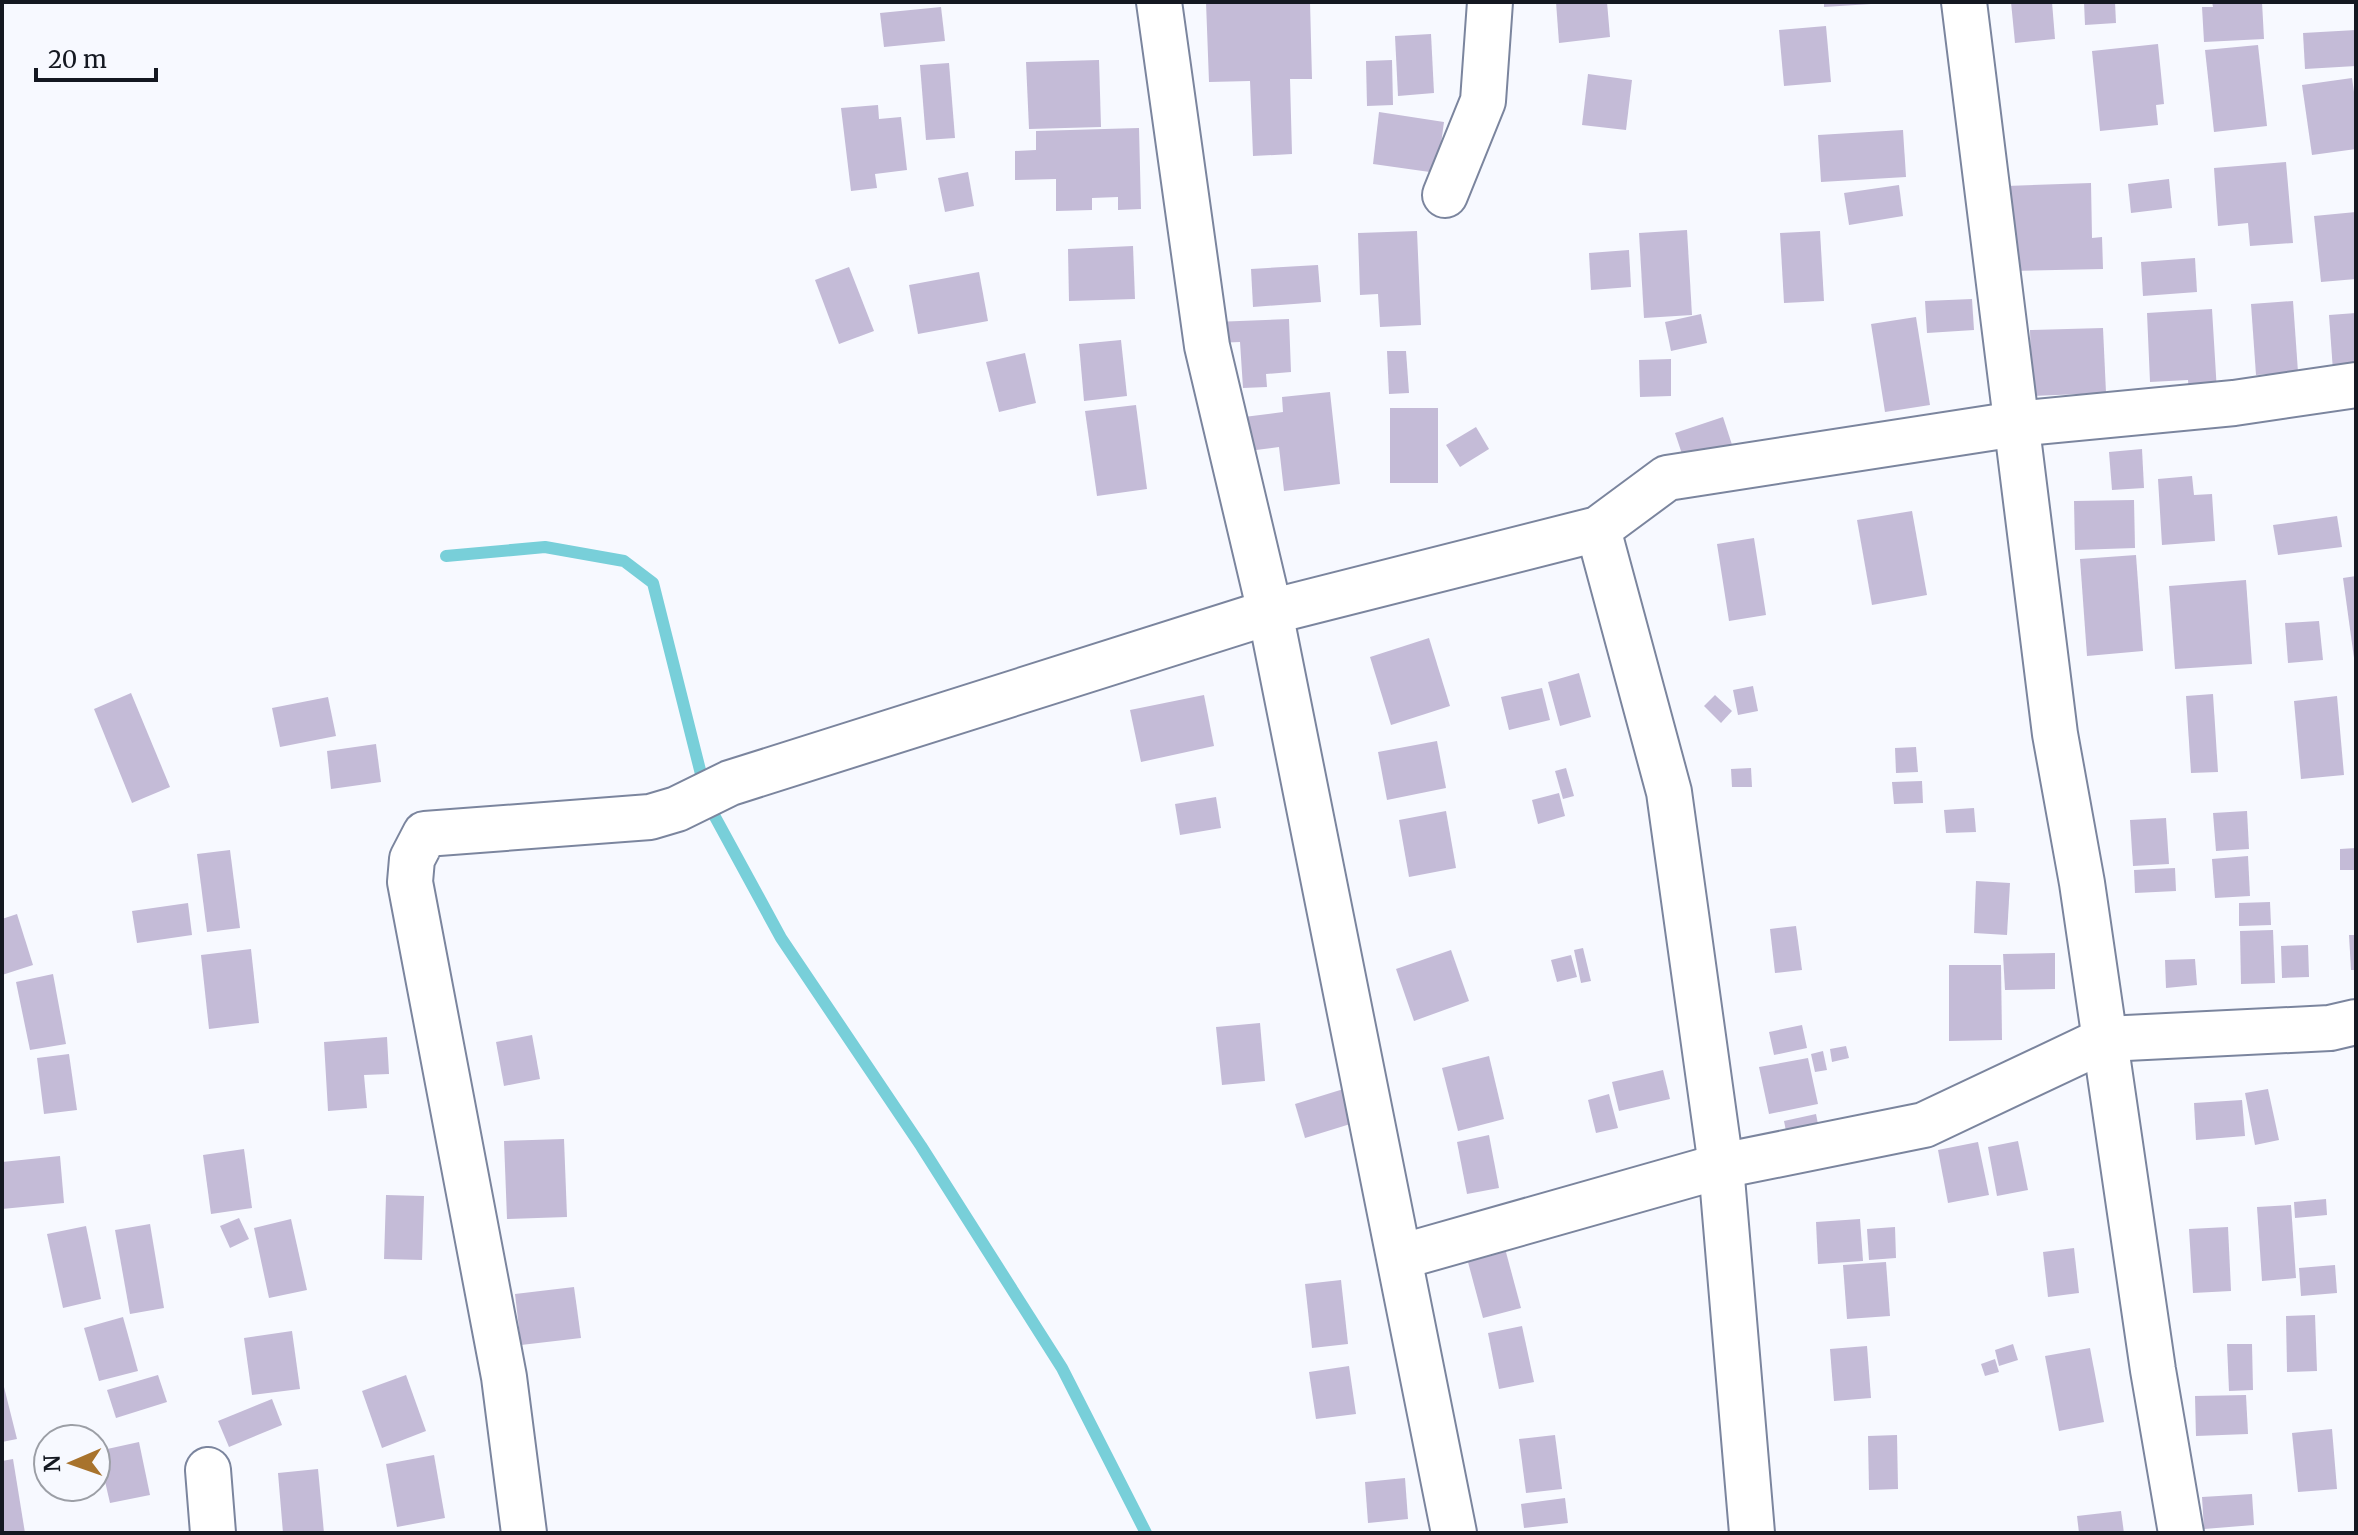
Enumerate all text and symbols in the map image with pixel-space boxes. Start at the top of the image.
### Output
scale bar [36,32,156,82]
text: 20 m [48,44,107,75]
north arrow [32,1423,112,1503]
text: N [38,1454,66,1473]

